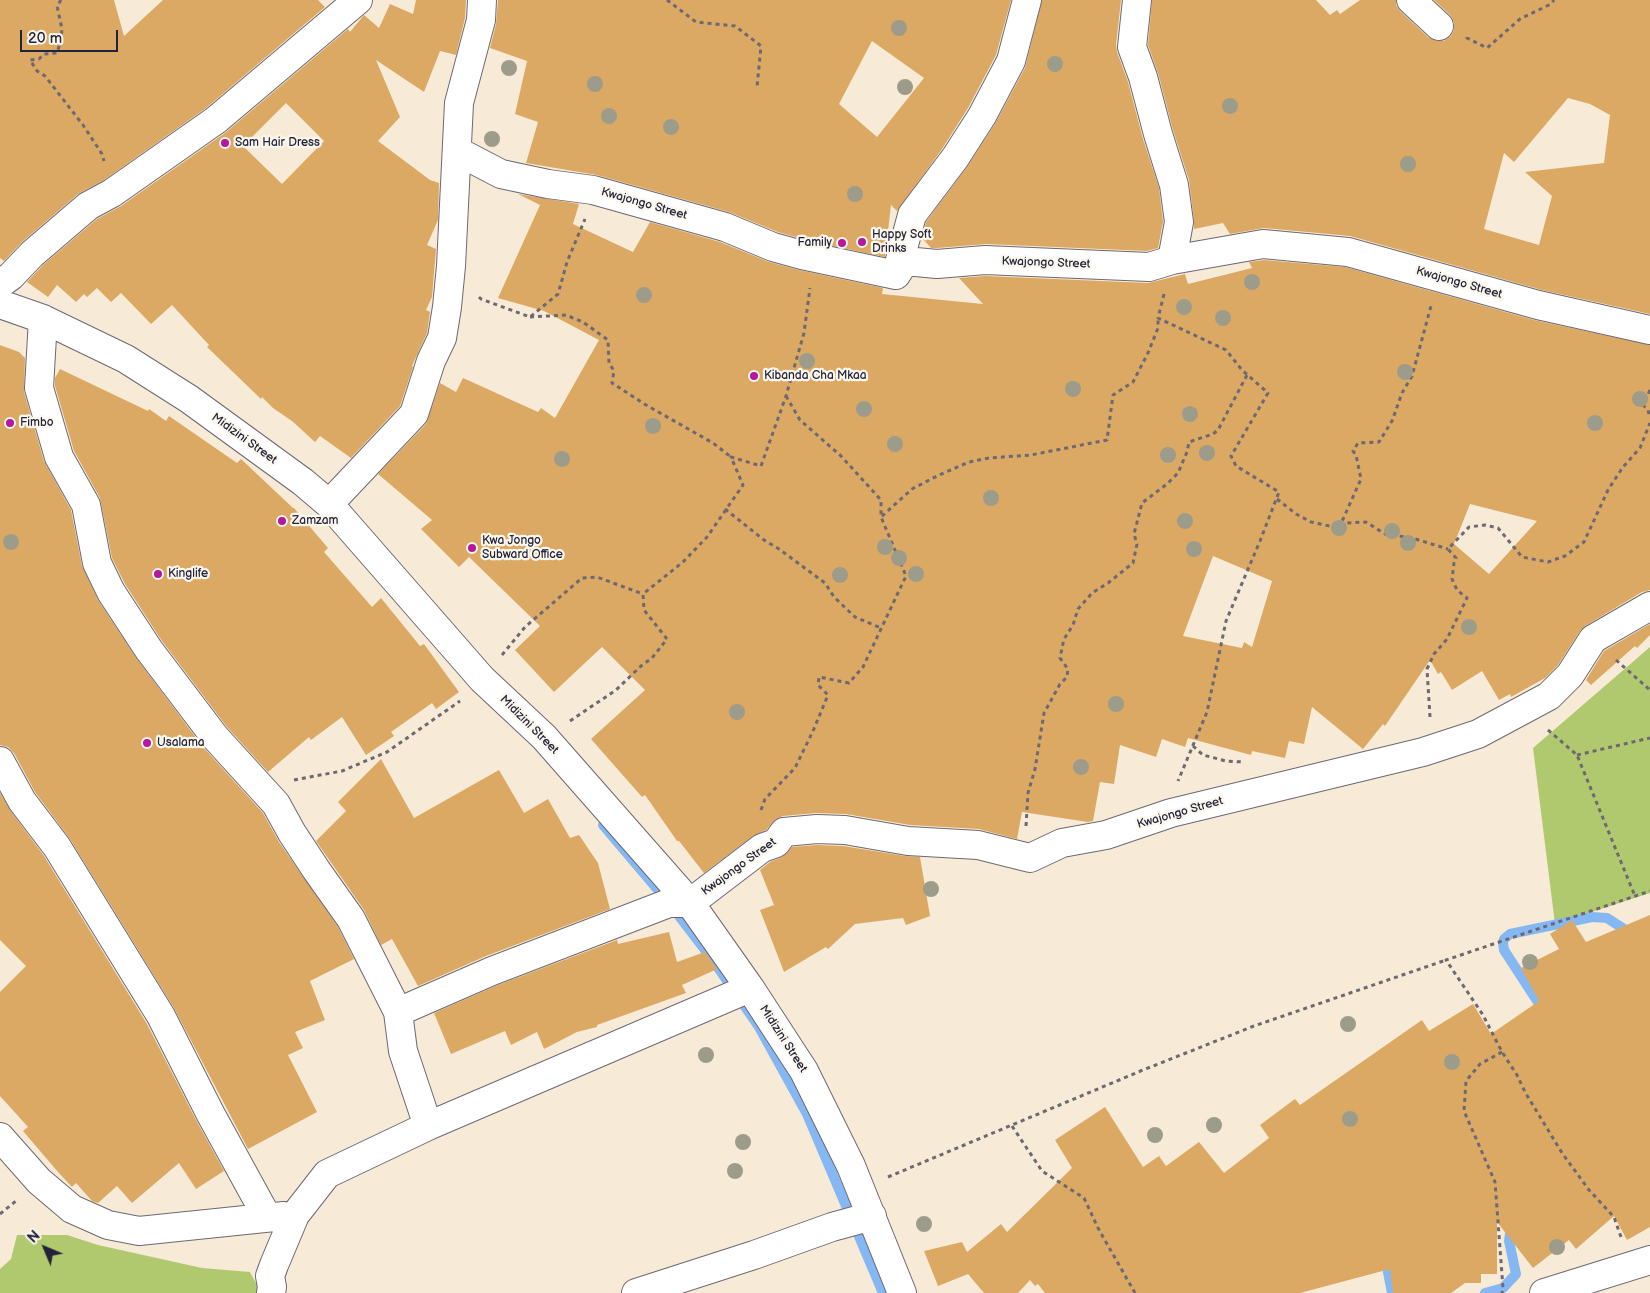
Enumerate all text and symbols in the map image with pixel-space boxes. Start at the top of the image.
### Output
scale bar [22,20,120,52]
text: 20 m [28,29,62,48]
place label: Sam Hair Dress [235,136,320,150]
marker: Sam Hair Dress [219,137,231,149]
street label: Kwajongo Street [599,185,689,223]
place label: Happy Soft Drinks [872,228,931,256]
place label: Family [798,236,832,250]
marker: Happy Soft Drinks [856,236,868,248]
marker: Family [836,237,848,249]
street label: Kwajongo Street [1001,254,1091,272]
street label: Kwajongo Street [1414,264,1504,302]
place label: Kibanda Cha Mkaa [764,369,867,383]
marker: Kibanda Cha Mkaa [748,370,760,382]
street label: Midizini Street [209,410,279,468]
place label: Fimbo [20,416,54,430]
marker: Fimbo [4,417,16,429]
place label: Zamzam [292,514,338,528]
marker: Zamzam [276,515,288,527]
place label: Kwa Jongo Subward Office [482,534,563,562]
marker: Kwa Jongo Subward Office [466,542,478,554]
place label: Kinglife [168,567,208,581]
marker: Kinglife [152,568,164,580]
street label: Midizini Street [497,693,561,757]
place label: Usalama [157,736,205,750]
marker: Usalama [141,737,153,749]
street label: Kwajongo Street [1135,794,1225,832]
street label: Kwajongo Street [699,835,779,899]
street label: Midizini Street [756,1003,810,1075]
north arrow [20,1223,70,1273]
text: N [24,1227,44,1247]

